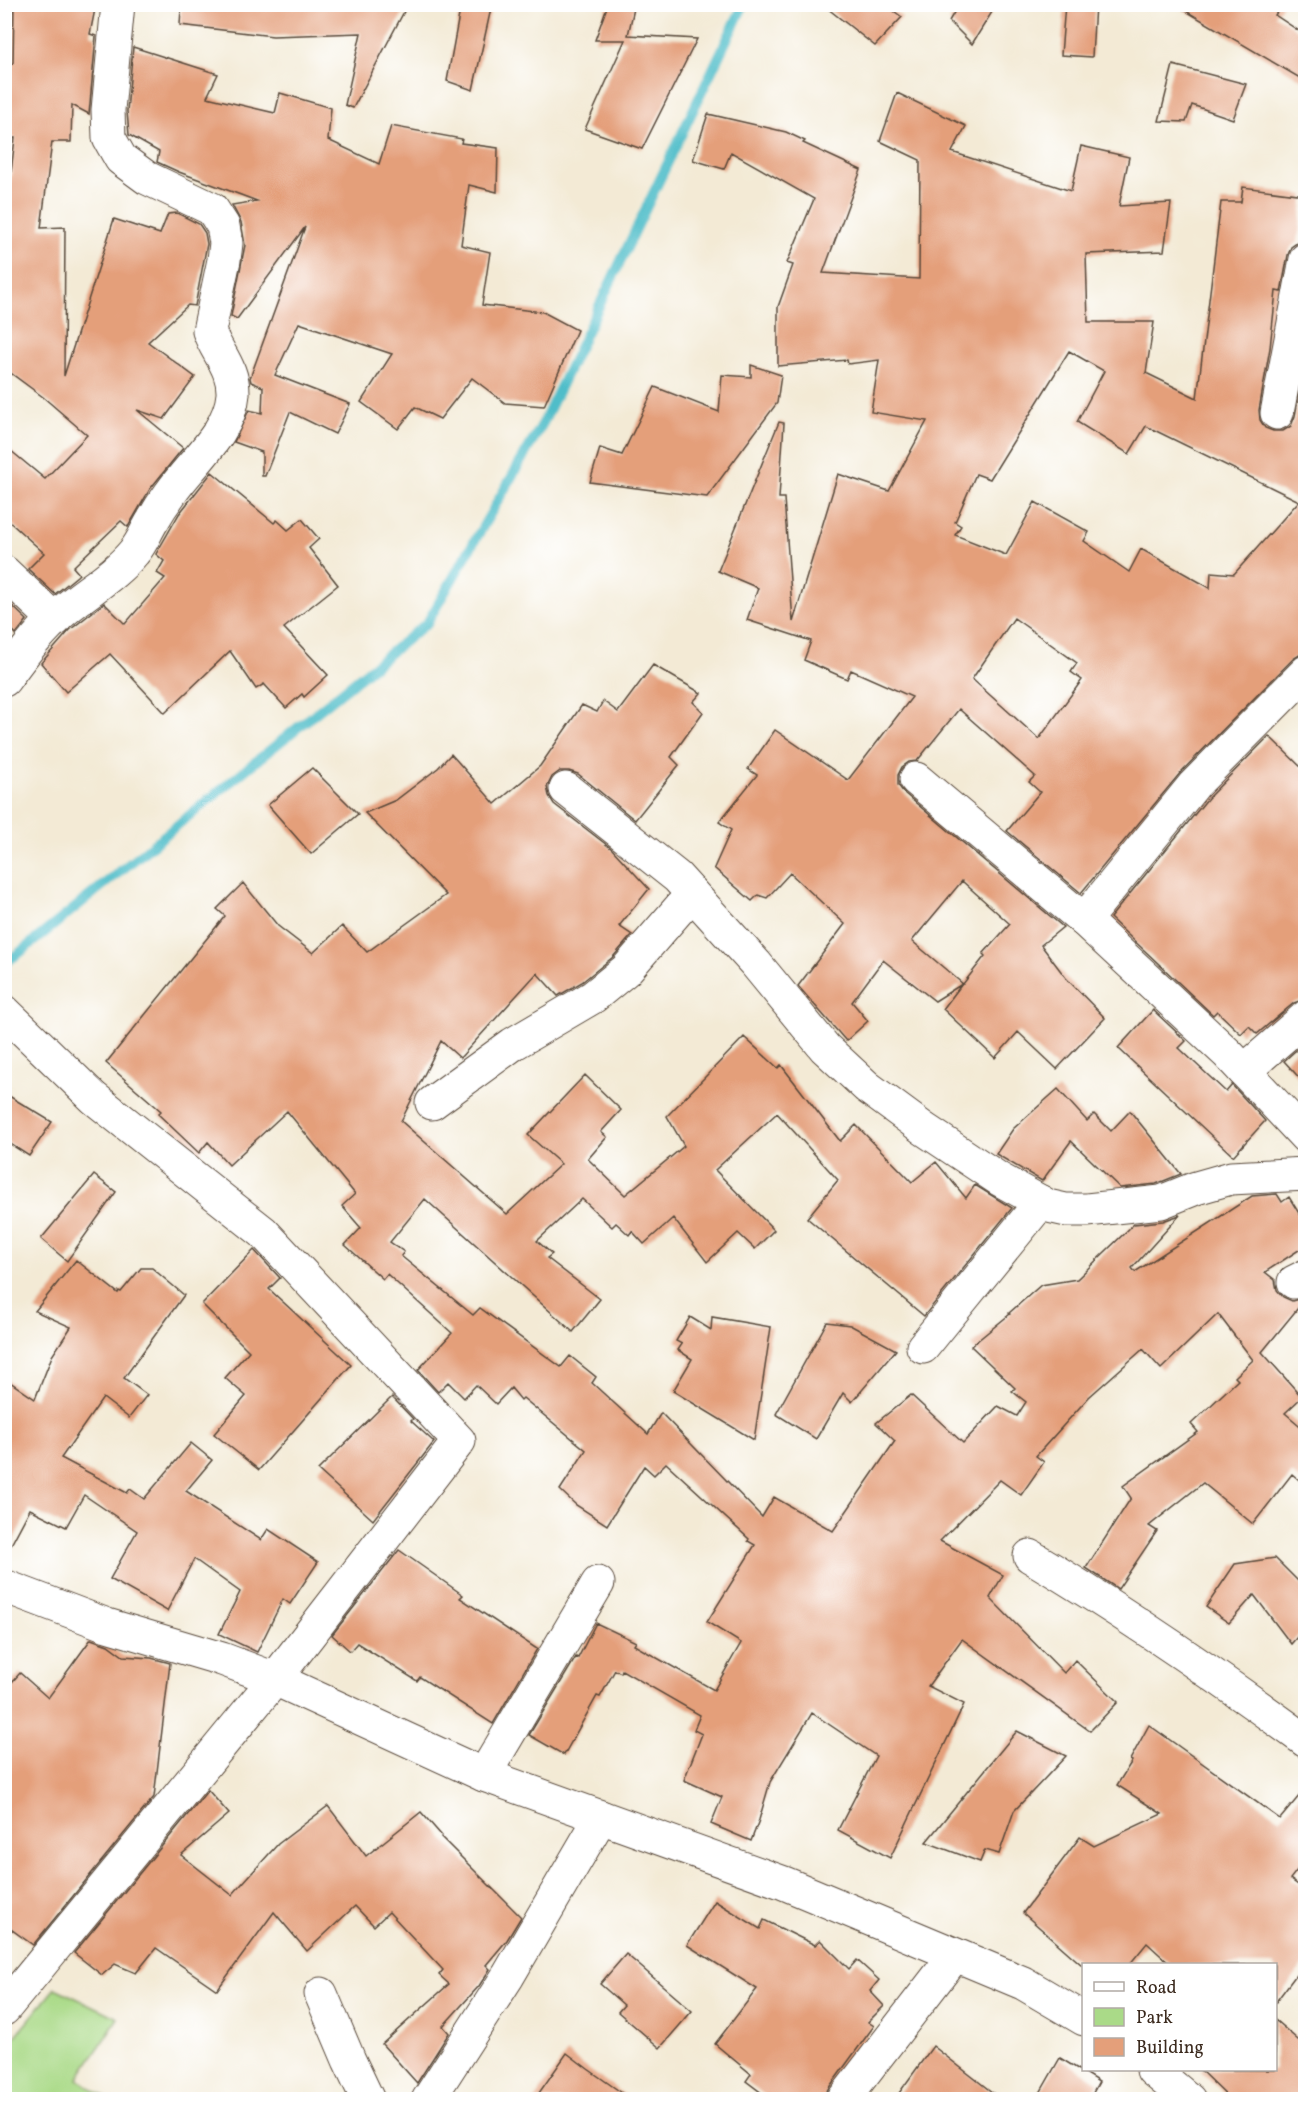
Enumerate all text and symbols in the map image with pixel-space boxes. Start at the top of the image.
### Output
legend [1082,1963,1277,2071]
text: Road [1136,1976,1177,2001]
text: Park [1136,2006,1173,2031]
text: Building [1136,2036,1204,2061]

